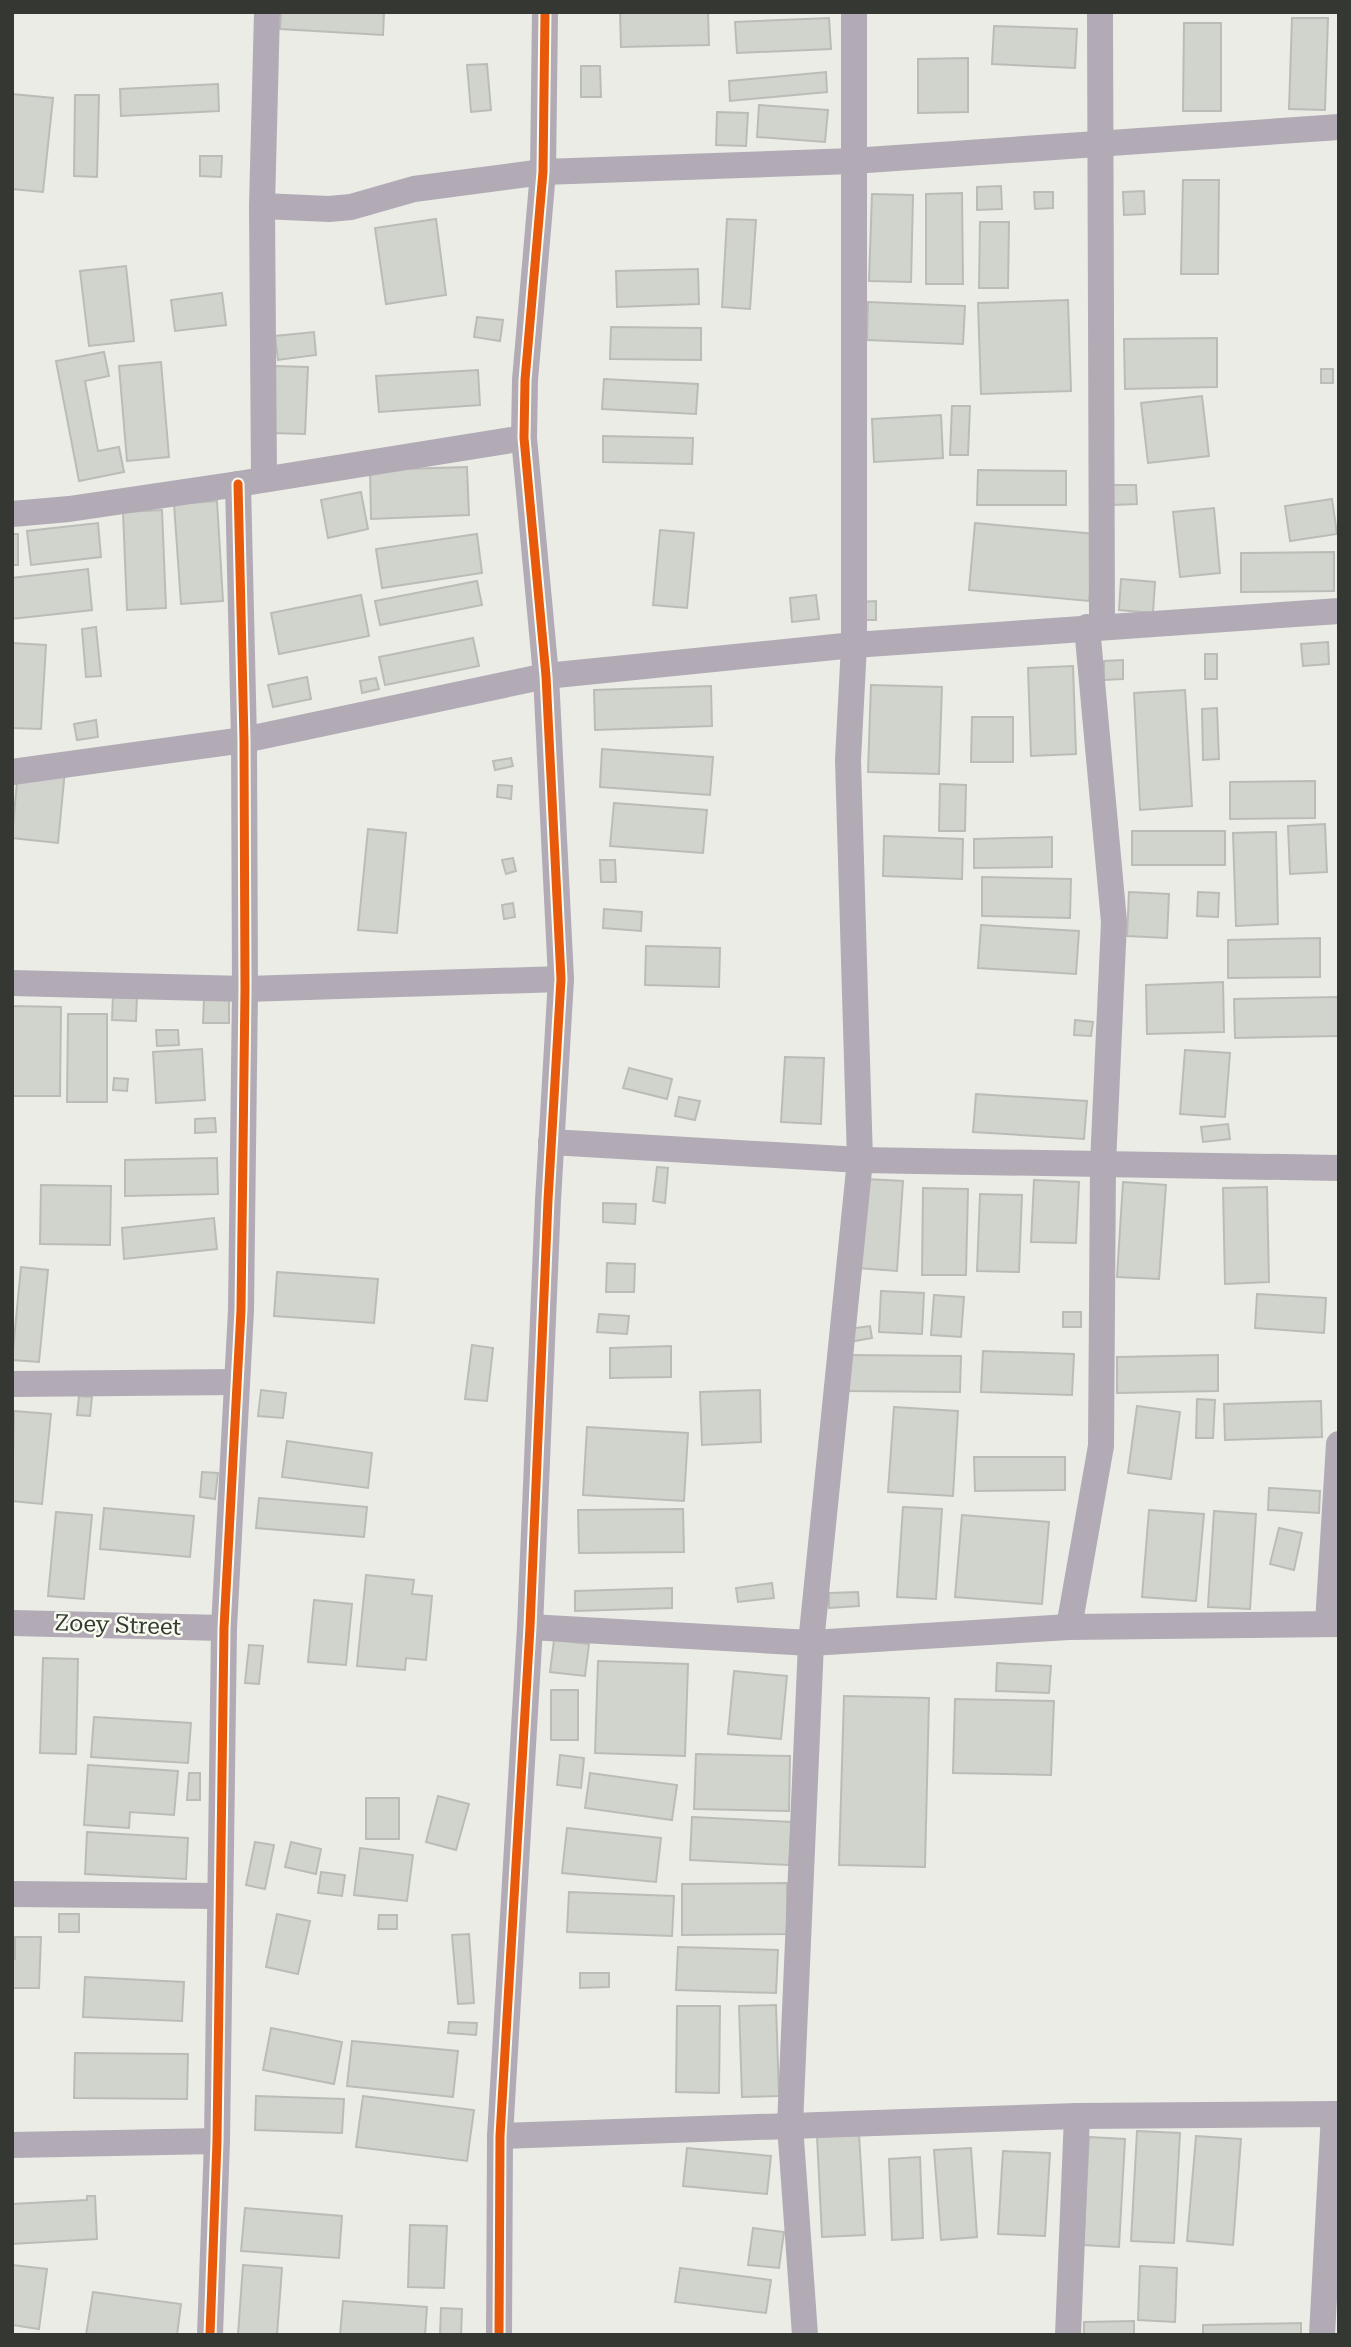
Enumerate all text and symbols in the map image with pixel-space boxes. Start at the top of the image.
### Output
street label: Zoey Street [54,1609,182,1641]

